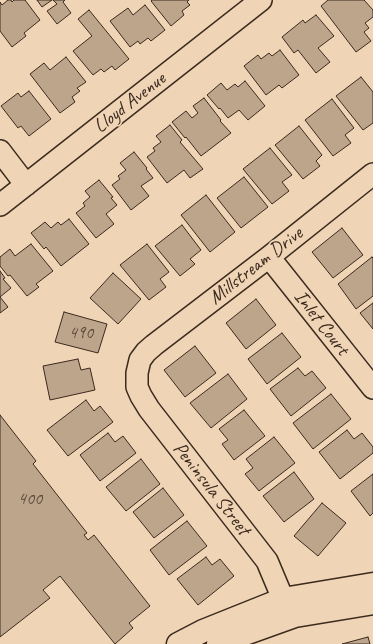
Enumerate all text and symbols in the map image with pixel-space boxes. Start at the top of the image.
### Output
street label: Lloyd Avenue [89,67,171,139]
street label: Millstream Drive [204,222,308,310]
street label: Inlet Court [288,286,354,360]
house number: 490 [69,322,93,344]
street label: Peninsula Street [167,438,255,540]
house number: 400 [18,488,42,510]

